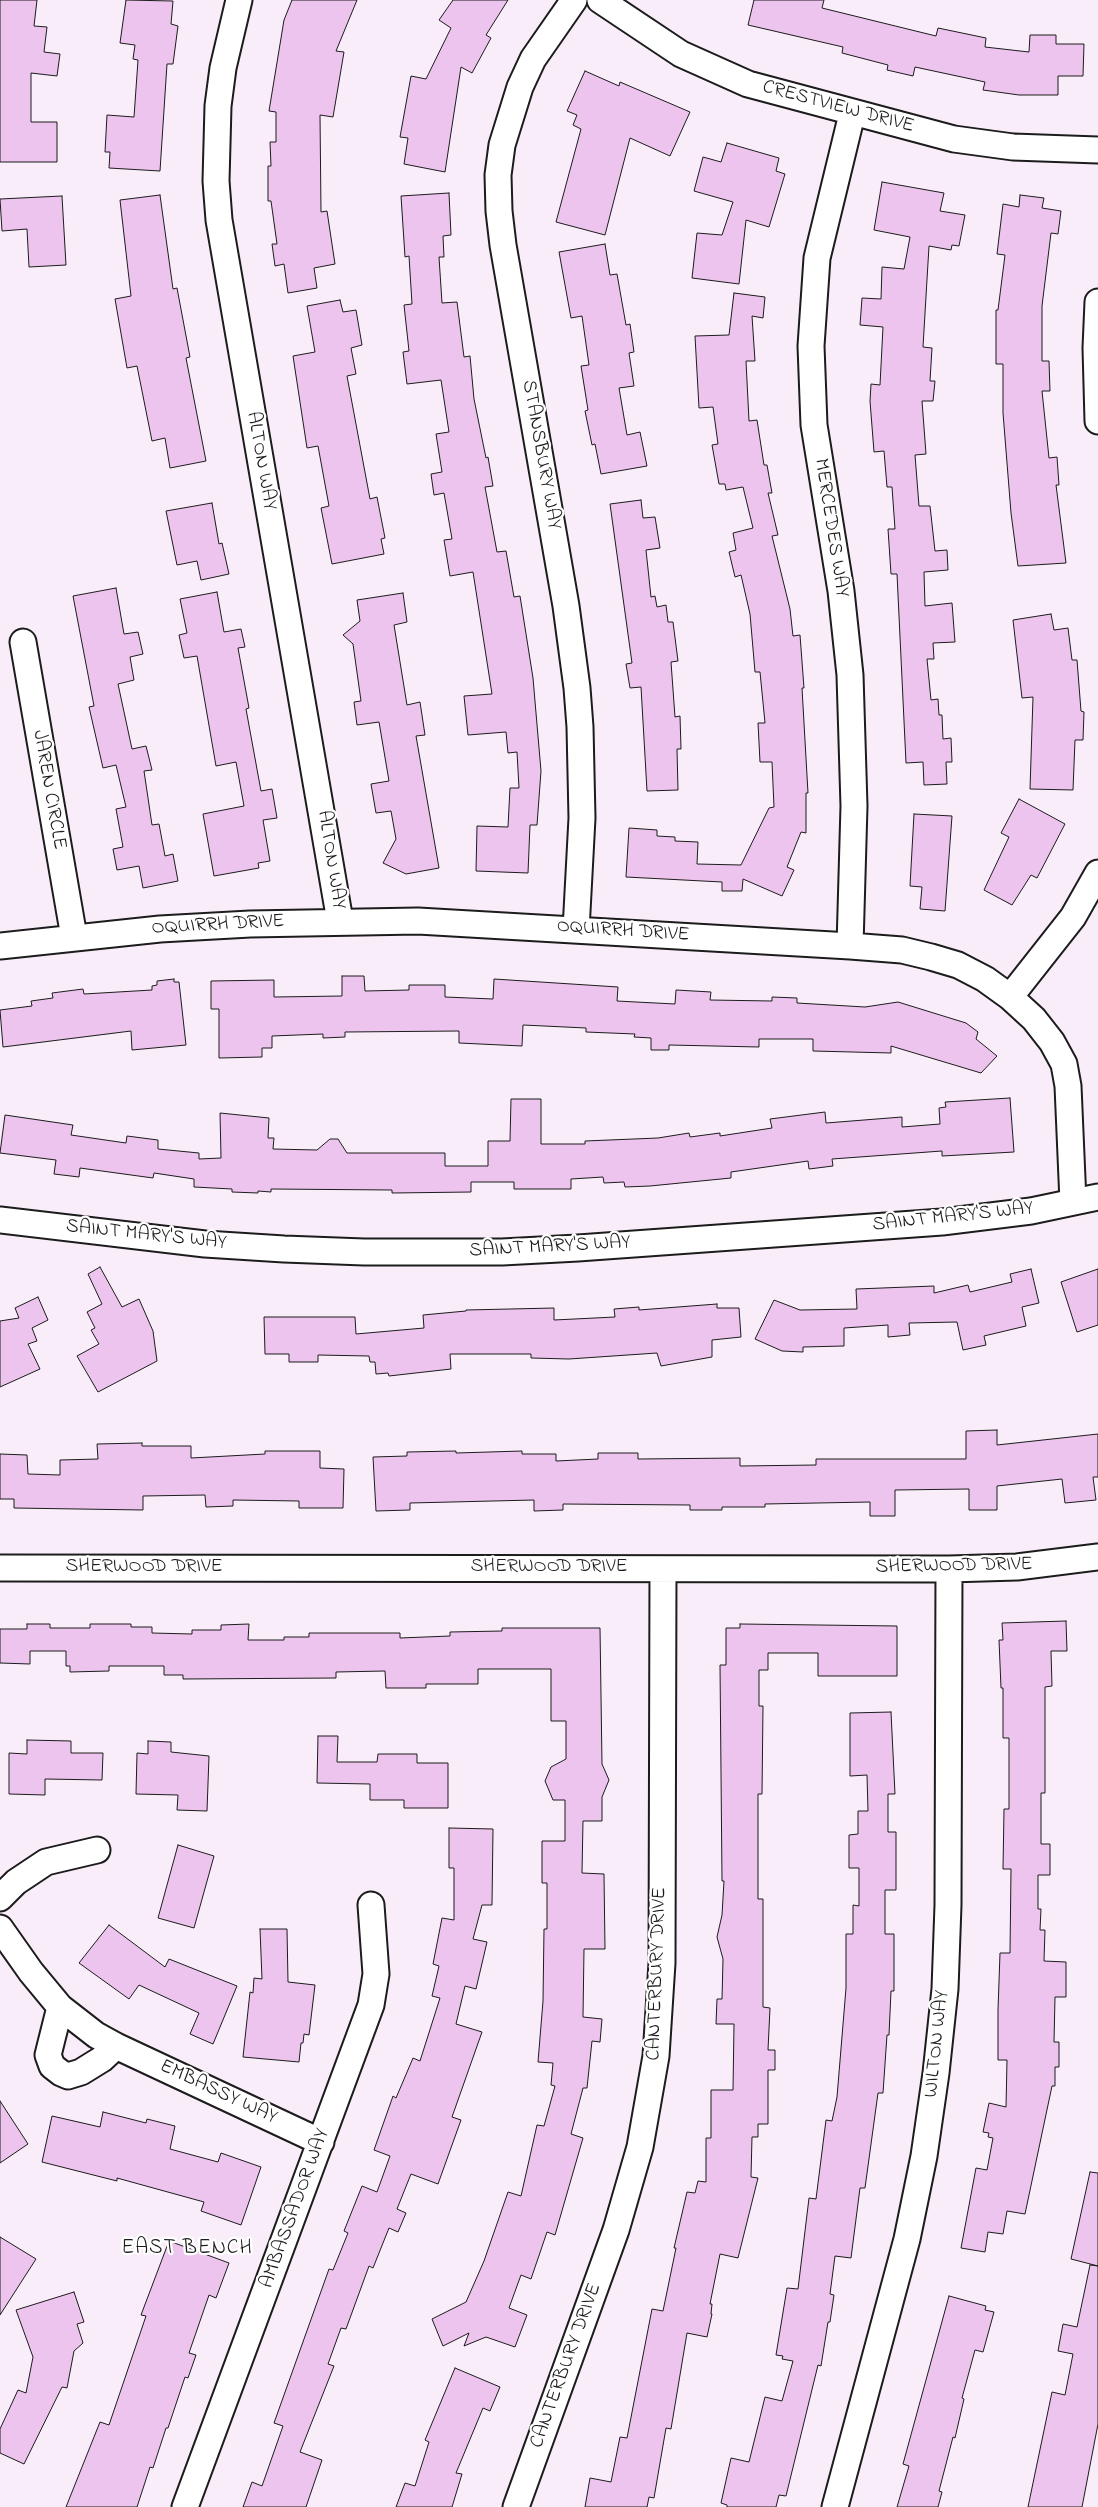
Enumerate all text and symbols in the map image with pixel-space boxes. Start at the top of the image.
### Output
street label: CRESTVIEW DRIVE [760,76,916,140]
street label: STANSBURY WAY [515,378,565,532]
street label: ALTON WAY [240,410,280,512]
street label: MERCEDES WAY [807,457,853,599]
street label: JAREN CIRCLE [26,728,70,852]
street label: ALTON WAY [310,809,350,911]
street label: OQUIRRH DRIVE [151,911,285,941]
street label: OQUIRRH DRIVE [556,915,690,949]
street label: SAINT MARY'S WAY [871,1198,1035,1238]
street label: SAINT MARY'S WAY [64,1216,228,1256]
street label: SAINT MARY'S WAY [469,1232,631,1264]
street label: SHERWOOD DRIVE [875,1554,1033,1580]
street label: SHERWOOD DRIVE [65,1556,223,1580]
street label: SHERWOOD DRIVE [470,1556,628,1580]
street label: CANTERBURY DRIVE [643,1887,673,2061]
street label: WILTON WAY [920,1989,956,2099]
street label: EMBASSY WAY [155,2055,281,2131]
street label: AMBASSADOR WAY [256,2126,336,2292]
district label: EAST BENCH [120,2237,254,2263]
street label: CANTERBURY DRIVE [526,2280,608,2452]

